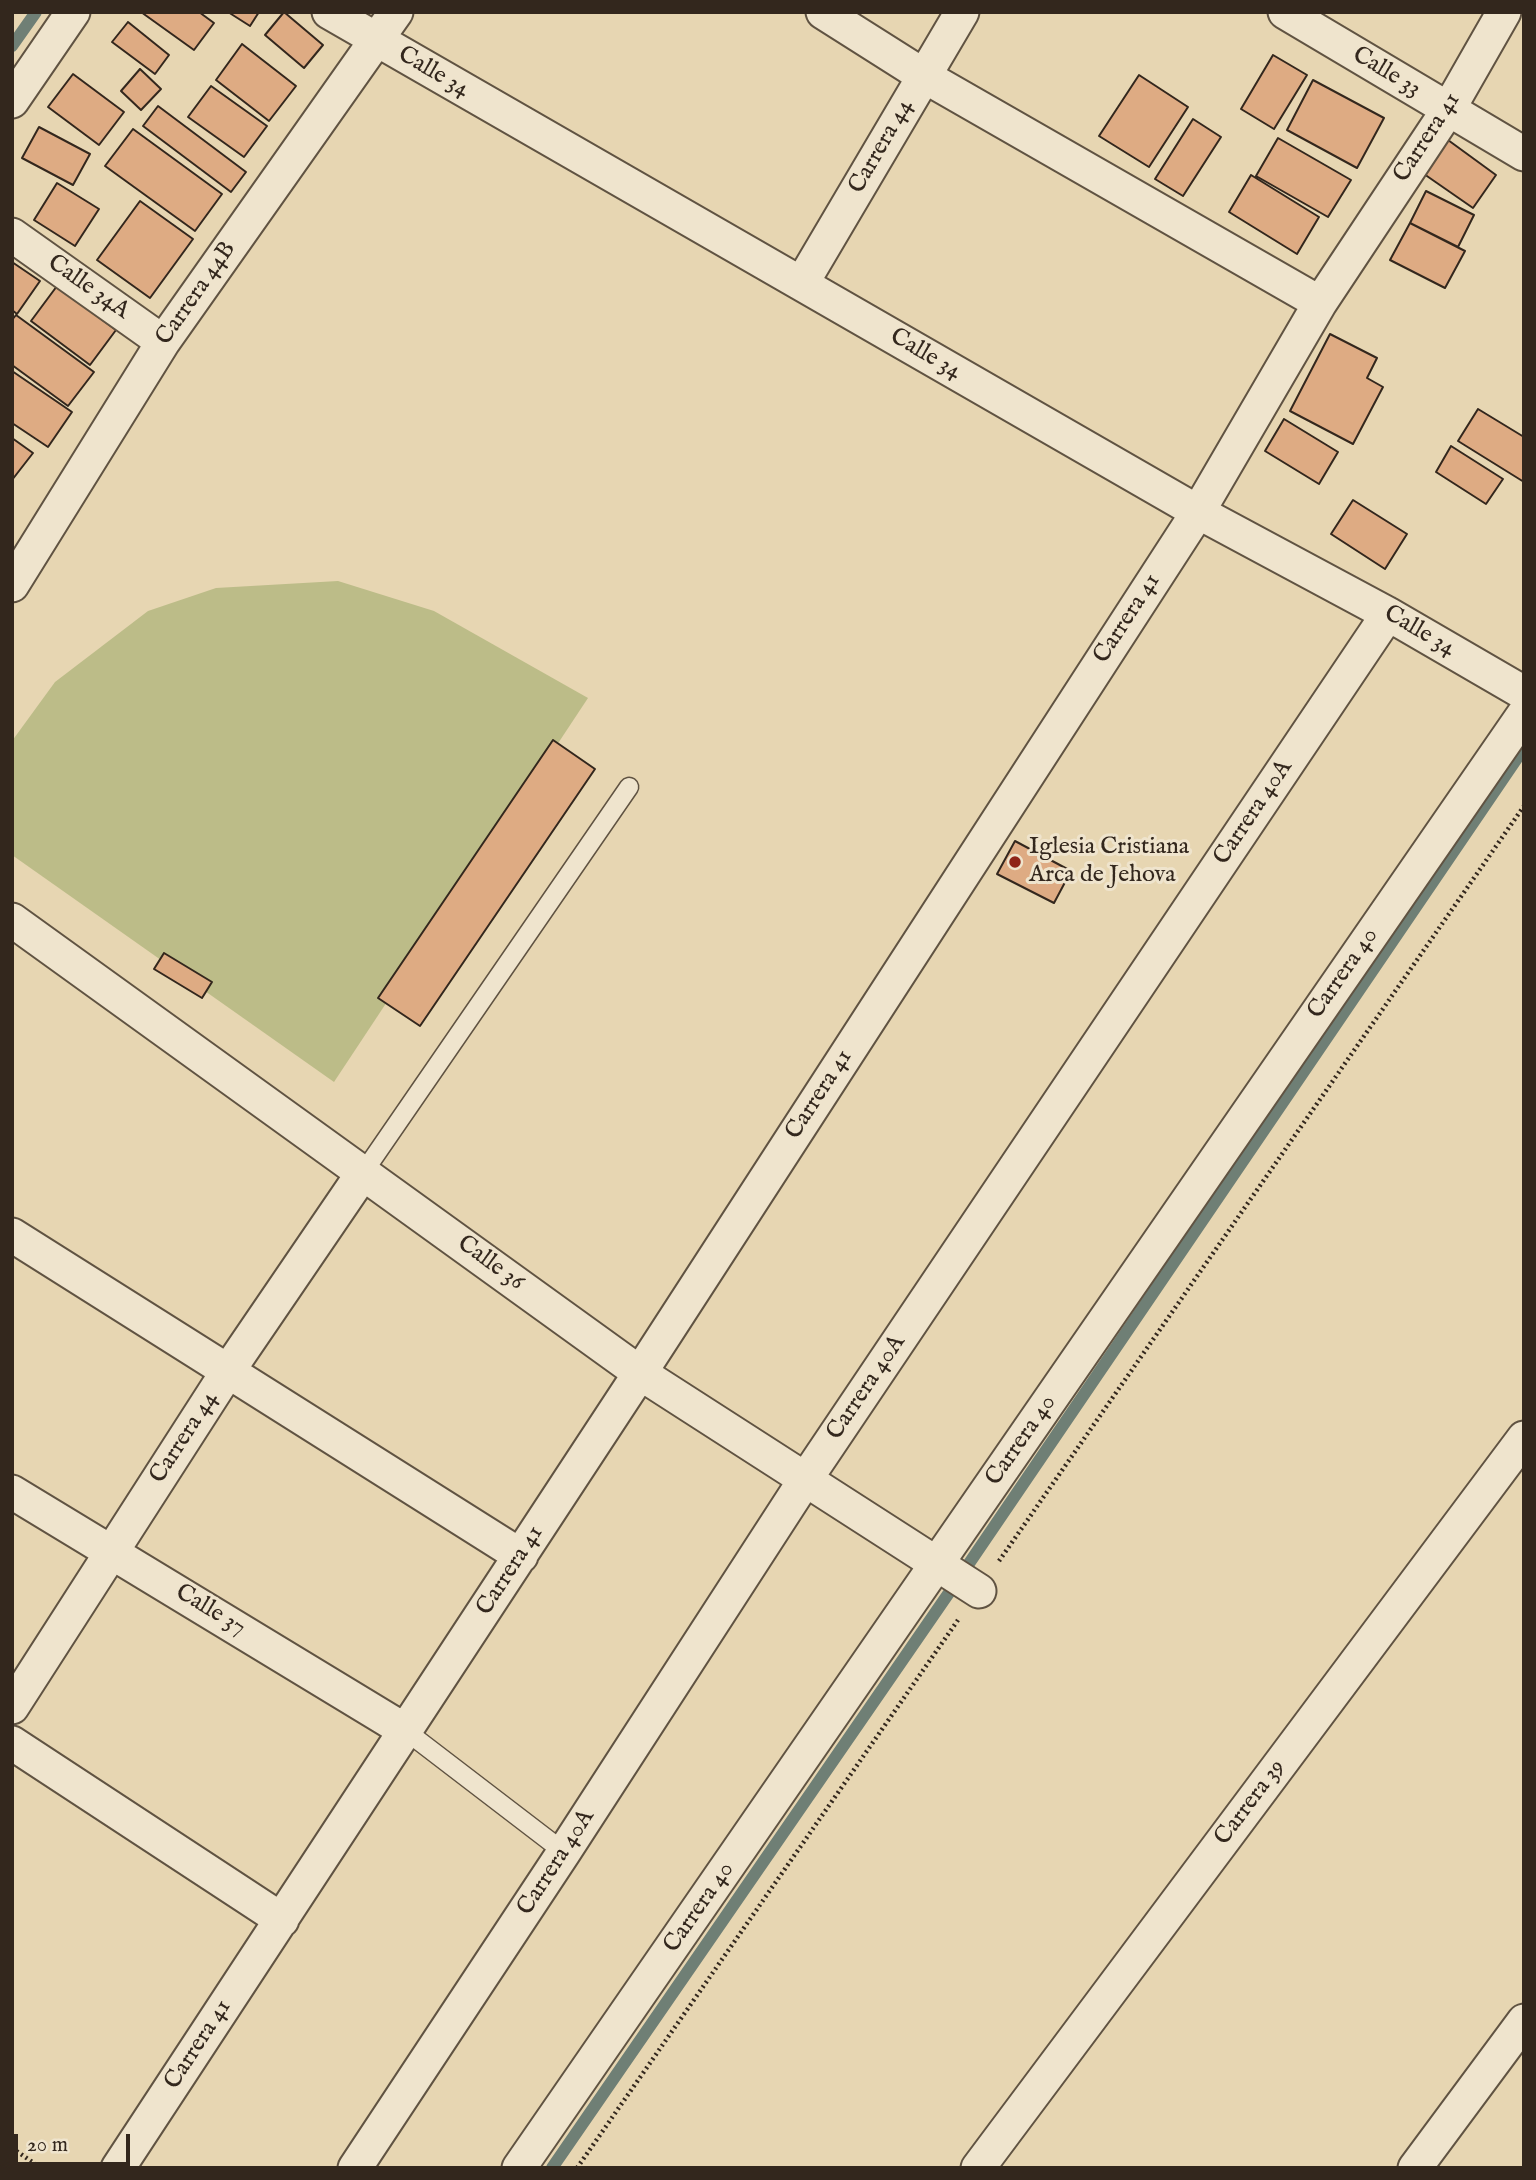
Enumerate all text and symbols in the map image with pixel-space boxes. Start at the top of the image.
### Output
street label: Calle 34 [392,41,474,105]
street label: Calle 33 [1347,41,1425,105]
street label: Carrera 41 [1388,88,1468,188]
street label: Carrera 44 [843,95,921,199]
street label: Carrera 44B [151,237,243,351]
street label: Calle 34A [41,249,135,327]
street label: Calle 34 [884,323,966,387]
street label: Carrera 41 [1088,569,1168,669]
street label: Calle 34 [1378,600,1460,664]
street label: Carrera 40A [1208,755,1300,871]
place label: Iglesia Cristiana Arca de Jehova [1029,834,1189,890]
marker: Iglesia Cristiana Arca de Jehova [1007,854,1023,870]
street label: Carrera 40 [1302,923,1386,1025]
street label: Carrera 41 [780,1045,860,1145]
street label: Calle 36 [451,1230,529,1298]
street label: Carrera 40A [821,1330,913,1446]
street label: Carrera 44 [145,1386,225,1490]
street label: Carrera 40 [980,1390,1064,1492]
street label: Carrera 41 [471,1521,551,1621]
street label: Calle 37 [170,1579,250,1643]
street label: Carrera 39 [1209,1754,1293,1852]
street label: Carrera 40A [512,1805,602,1921]
street label: Carrera 40 [658,1857,742,1959]
street label: Carrera 41 [159,1995,239,2095]
scale bar [18,2120,133,2164]
text: 20 m [27,2132,68,2159]

